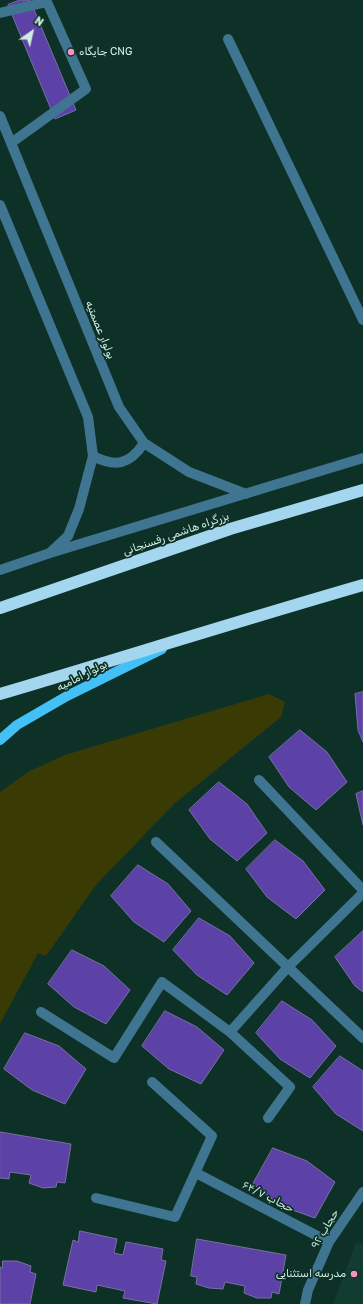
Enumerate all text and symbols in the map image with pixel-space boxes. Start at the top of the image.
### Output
north arrow [12,12,52,52]
text: N [32,14,46,29]
place label: جایگاه CNG [79,45,132,59]
marker: جایگاه CNG [66,47,76,57]
street label: بولوار عصمتیه [82,299,118,361]
street label: بزرگراه هاشمی رفسنجانی [121,510,231,558]
street label: بولوار امامیه [55,658,109,694]
street label: حجاب ۶۴/۷ [240,1178,296,1216]
street label: حجاب ۹۲ [308,1207,342,1251]
place label: مدرسه استثنایی [276,1267,346,1281]
marker: مدرسه استثنایی [349,1269,359,1279]

